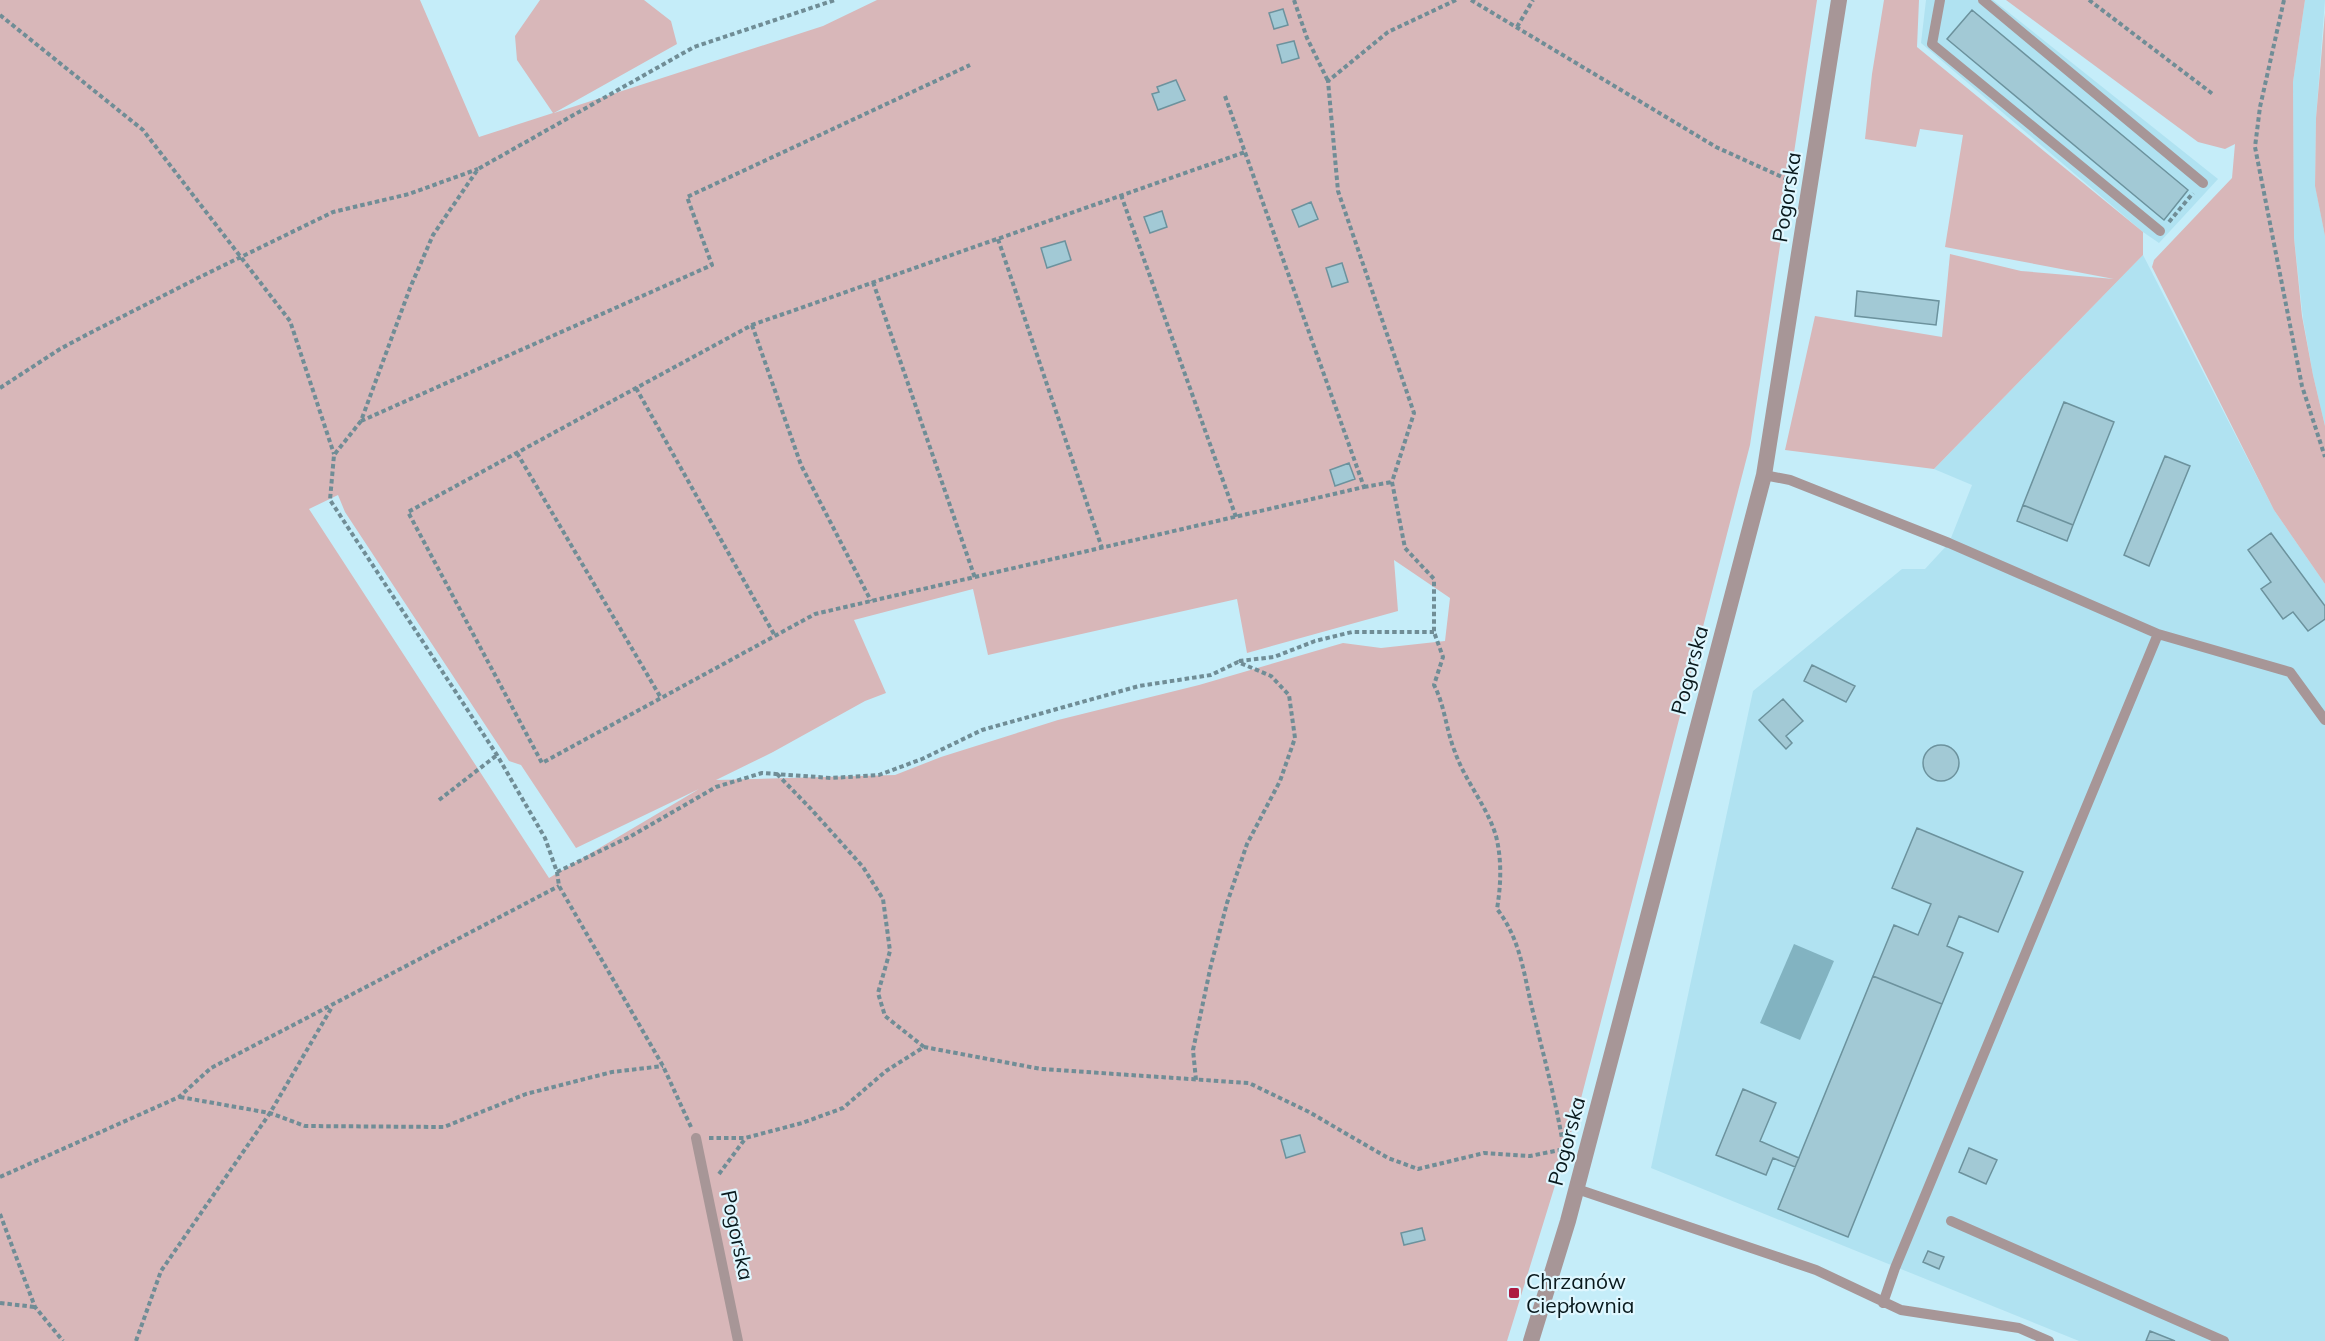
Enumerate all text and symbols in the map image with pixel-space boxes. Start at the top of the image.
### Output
street label: Pogorska [1766,150,1806,244]
street label: Pogorska [1665,623,1713,717]
street label: Pogorska [1542,1094,1590,1188]
street label: Pogorska [716,1188,760,1282]
place label: Chrzanów Ciepłownia [1526,1268,1634,1318]
marker: Chrzanów Ciepłownia [1507,1286,1521,1300]

